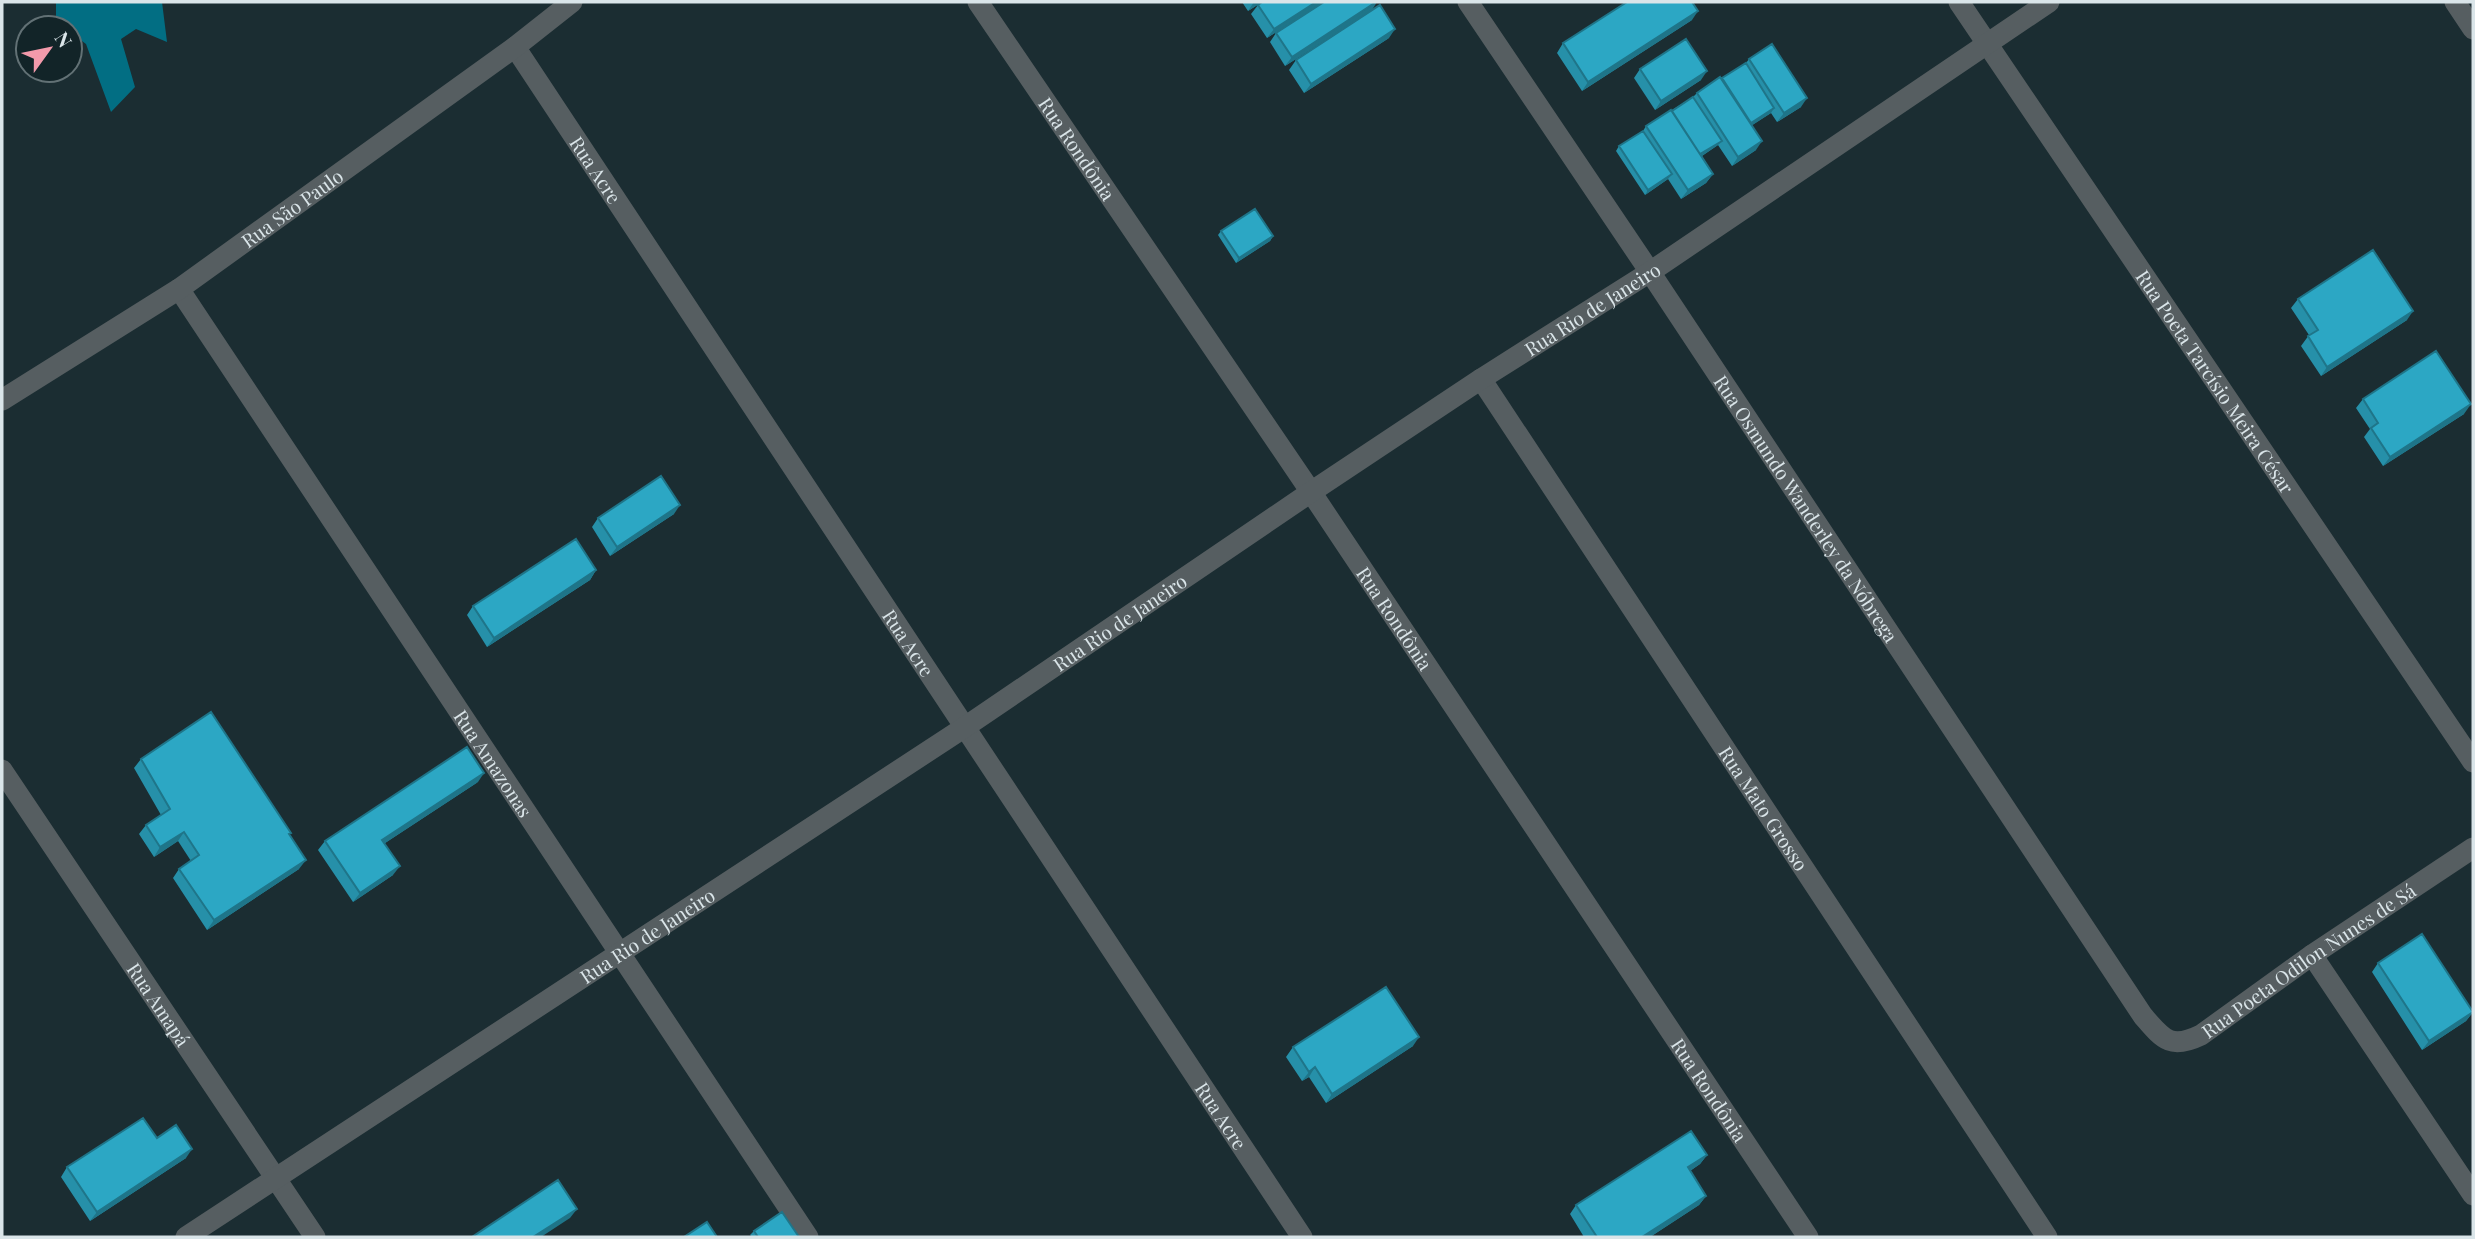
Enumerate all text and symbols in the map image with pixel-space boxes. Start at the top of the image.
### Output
north arrow [14,14,84,84]
text: N [49,26,79,52]
street label: Rua Rondônia [1033,92,1122,205]
street label: Rua Acre [564,131,628,208]
street label: Rua São Paulo [236,162,348,253]
street label: Rua Rio de Janeiro [1519,256,1665,361]
street label: Rua Poeta Tarcísio Meira César [2131,264,2301,499]
street label: Rua Osmundo Wanderley da Nóbrega [1709,370,1905,647]
street label: Rua Rondônia [1351,561,1439,675]
street label: Rua Rio de Janeiro [1048,567,1191,677]
street label: Rua Acre [877,604,941,681]
street label: Rua Amazonas [449,704,539,822]
street label: Rua Mato Grosso [1713,741,1815,875]
street label: Rua Poeta Odilon Nunes de Sá [2196,877,2421,1044]
street label: Rua Rio de Janeiro [575,882,719,989]
street label: Rua Amapá [122,957,197,1052]
street label: Rua Rondônia [1666,1033,1754,1147]
street label: Rua Acre [1190,1077,1253,1154]

